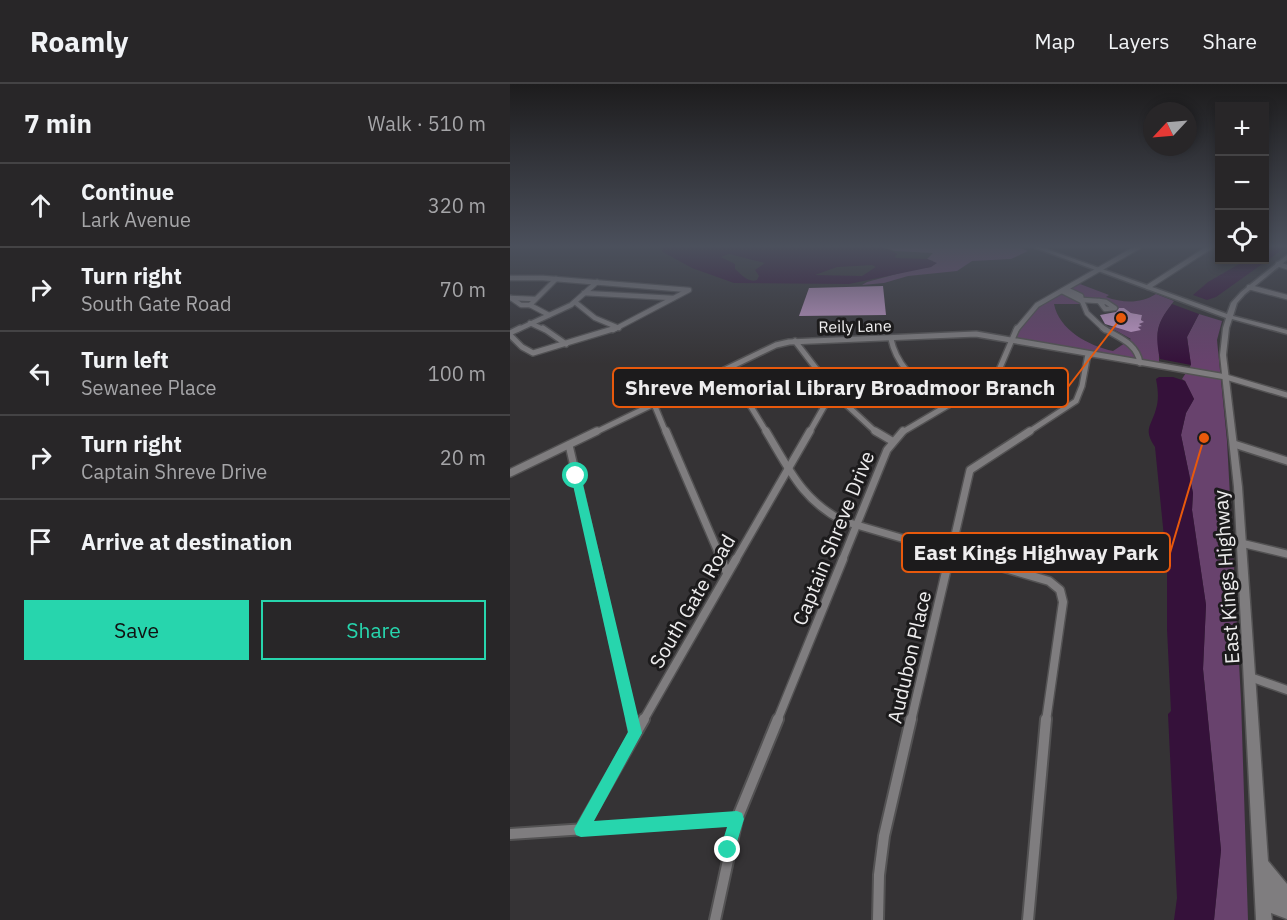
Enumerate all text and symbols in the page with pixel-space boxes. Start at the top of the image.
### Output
text: Roamly [30,23,128,60]
text: Map [1035,27,1075,55]
text: Layers [1108,27,1170,55]
text: Share [1203,27,1257,55]
north arrow [1143,102,1197,156]
map controls [1215,102,1269,264]
button: + [1215,102,1269,156]
text: 7 min [24,106,92,140]
text: Walk · 510 m [368,110,486,137]
button: − [1215,156,1269,210]
text: Continue [81,177,174,206]
icon: ahead [24,189,57,222]
text: 320 m [428,192,486,219]
text: Lark Avenue [81,206,191,233]
button: locate [1215,210,1269,264]
text: Turn right [81,261,182,290]
icon: right [24,273,57,306]
text: 70 m [440,276,486,303]
text: South Gate Road [81,290,231,317]
street label: Reily Lane [818,315,892,337]
text: Turn left [81,345,169,374]
icon: left [24,357,57,390]
text: 100 m [428,360,486,387]
callout: Shreve Memorial Library Broadmoor Branch [613,368,1068,407]
text: Shreve Memorial Library Broadmoor Branch [625,373,1055,401]
text: Sewanee Place [81,374,217,401]
text: Turn right [81,429,182,458]
icon: right [24,441,57,474]
text: 20 m [440,444,486,471]
street label: Captain Shreve Drive [786,447,880,629]
text: Captain Shreve Drive [81,458,267,485]
route start [562,462,588,488]
street label: East Kings Highway [1206,489,1246,665]
icon: arrive [24,525,57,558]
text: Arrive at destination [81,527,292,556]
street label: South Gate Road [643,529,741,673]
callout: East Kings Highway Park [902,533,1170,572]
text: East Kings Highway Park [914,538,1159,566]
street label: Audubon Place [881,588,937,726]
button: Save [24,600,249,660]
button: Share [261,600,486,660]
route end [714,836,740,862]

